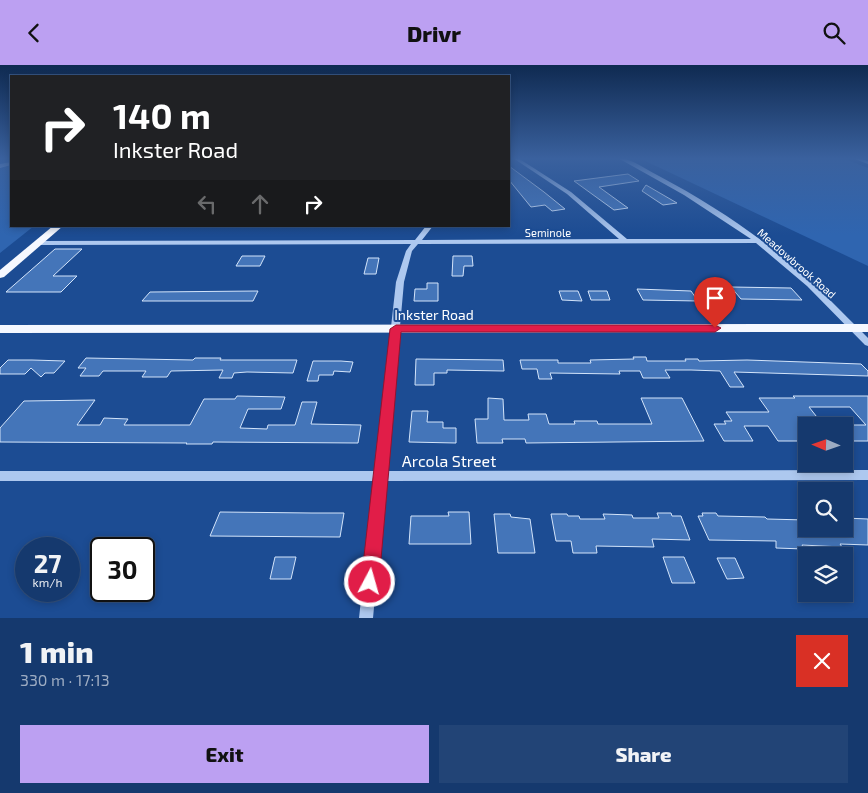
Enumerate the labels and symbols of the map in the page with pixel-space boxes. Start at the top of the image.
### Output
street label: Meadowbrook Road [755,225,839,301]
street label: Seminole [525,226,571,239]
pin [694,277,736,328]
street label: Inkster Road [394,306,474,323]
north arrow [798,417,852,473]
street label: Arcola Street [402,451,496,470]
speed limit sign: 30 [90,537,155,602]
position arrow [343,555,395,607]

